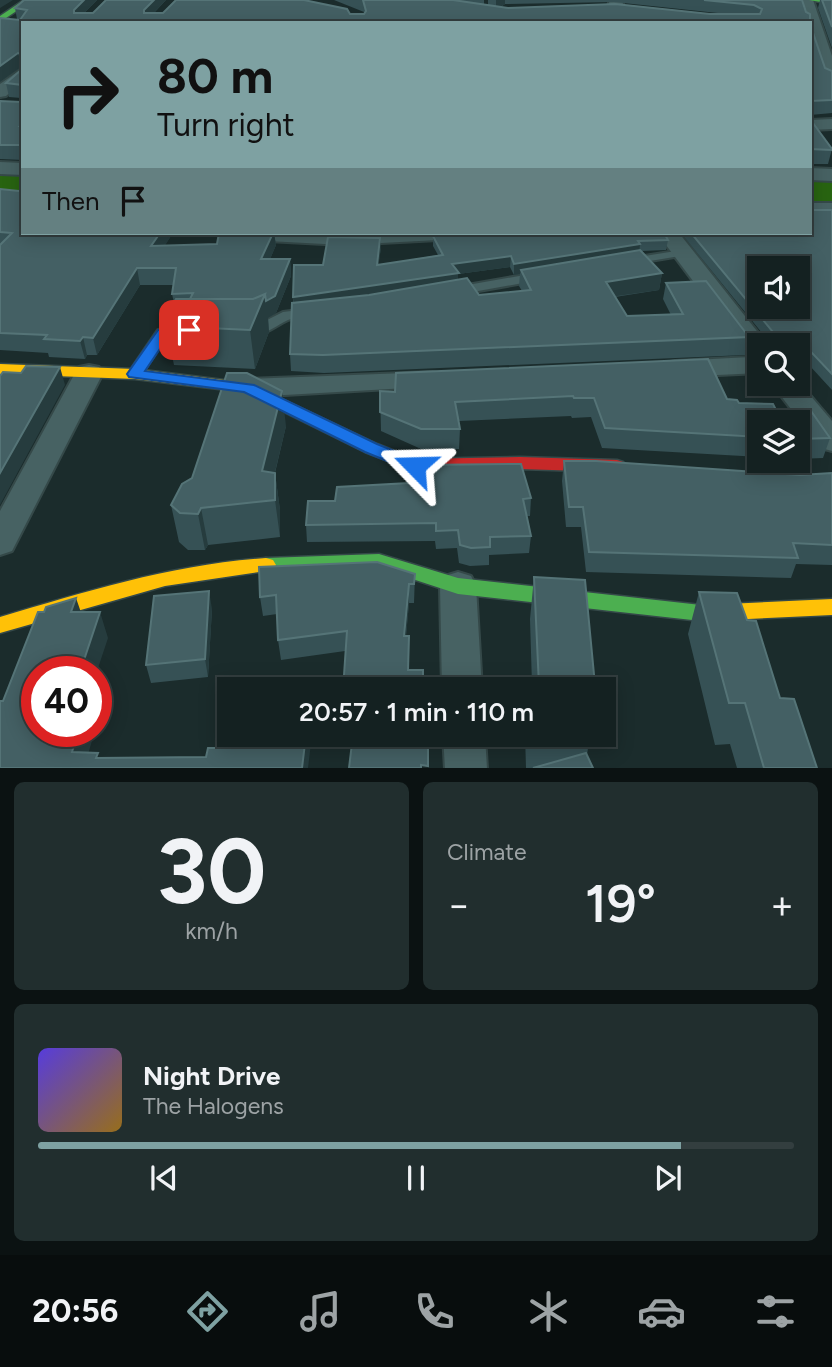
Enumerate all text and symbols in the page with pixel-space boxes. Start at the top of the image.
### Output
text: 80 m [157,46,273,105]
icon: right [42,49,133,140]
text: Turn right [157,106,295,144]
icon: arrive [114,182,152,220]
text: Then [42,185,100,217]
map controls [747,256,810,473]
button: sound [747,256,810,319]
pin [159,300,219,360]
icon: arrive [170,311,208,349]
button: search [747,333,810,396]
button: layers [747,410,810,473]
position arrow [378,429,452,503]
speed limit sign: 40 [21,656,112,747]
text: 20:57 · 1 min · 110 m [299,696,534,728]
text: 30 [157,817,266,926]
text: Climate [447,838,526,866]
text: 19° [585,873,656,935]
text: − [447,882,471,928]
text: + [770,882,794,928]
text: km/h [185,917,238,945]
text: Night Drive [143,1060,280,1092]
text: The Halogens [143,1092,284,1120]
icon: previous [145,1159,183,1197]
icon: pause [397,1159,435,1197]
icon: next [649,1159,687,1197]
icon: directions [183,1287,232,1336]
icon: music [296,1287,345,1336]
icon: phone [410,1287,459,1336]
icon: climate [524,1287,573,1336]
icon: car [637,1287,686,1336]
icon: filters [751,1287,800,1336]
text: 20:56 [32,1292,118,1330]

